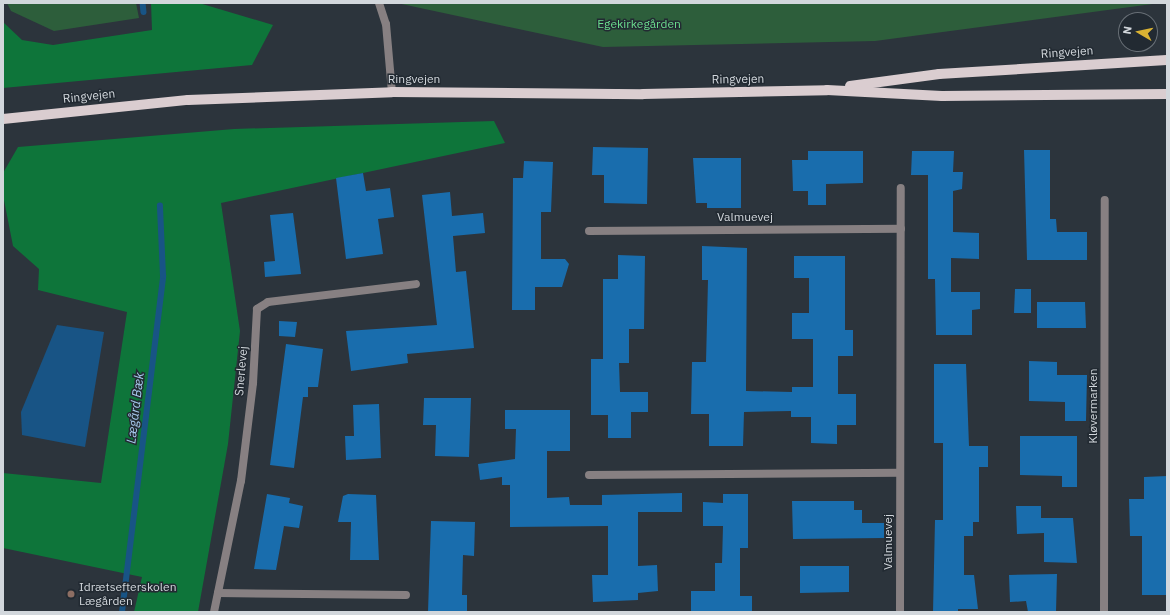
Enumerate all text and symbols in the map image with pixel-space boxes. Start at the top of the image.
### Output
north arrow [1118,12,1158,52]
park label: Egekirkegården [597,17,681,31]
text: N [1120,25,1135,35]
street label: Ringvejen [1040,43,1094,61]
street label: Ringvejen [712,71,764,87]
street label: Ringvejen [388,72,440,86]
street label: Ringvejen [62,86,116,106]
street label: Valmuevej [717,210,773,224]
street label: Snerlevej [232,346,250,396]
street label: Kløvermarken [1086,368,1100,444]
water label: Lægård Bæk [124,372,148,444]
street label: Valmuevej [881,514,895,570]
place label: Idrætsefterskolen Lægården [79,580,176,608]
marker: Idrætsefterskolen Lægården [66,589,76,599]

